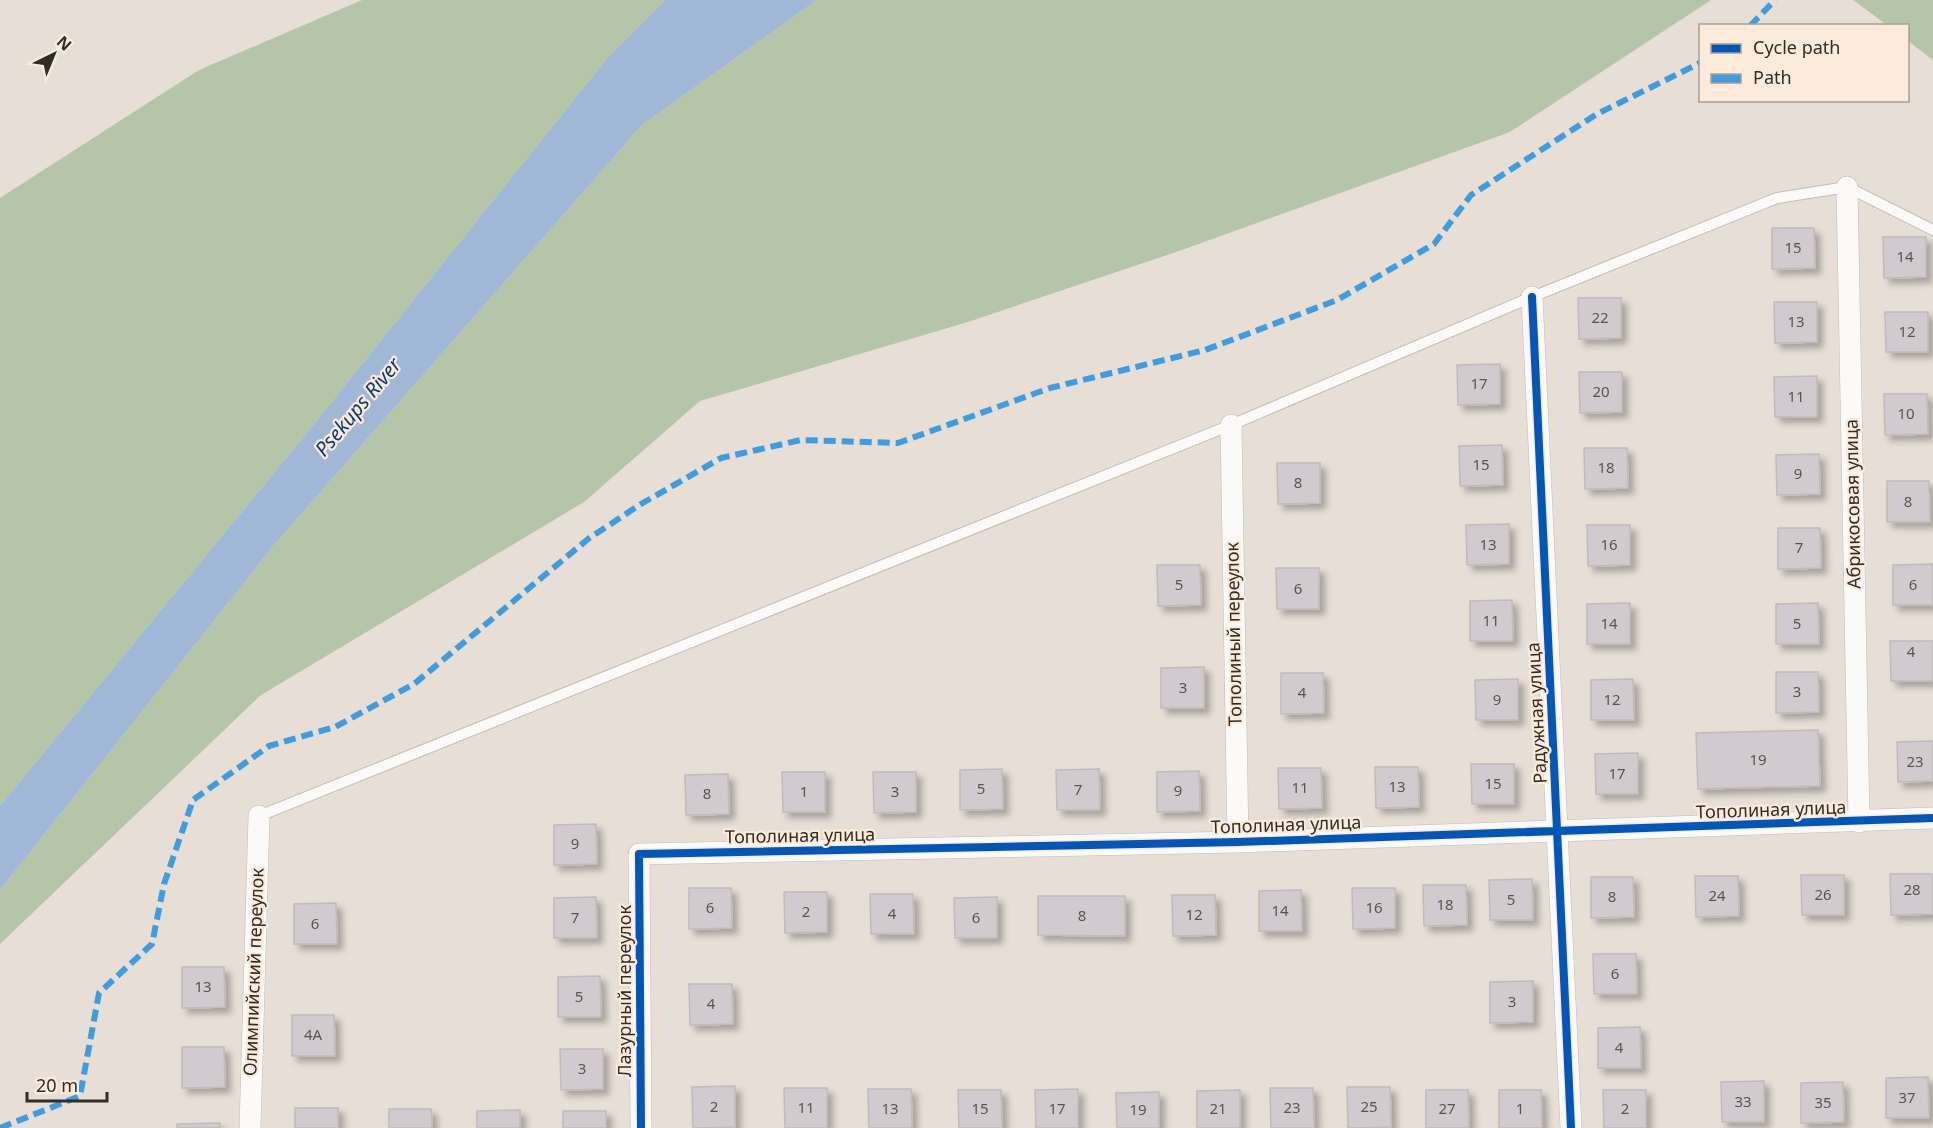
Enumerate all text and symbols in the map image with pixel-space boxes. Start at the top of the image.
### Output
north arrow [24,24,84,84]
legend [1699,24,1909,102]
text: N [52,31,76,56]
text: Cycle path [1753,35,1840,59]
text: Path [1753,65,1792,89]
house number: 15 [1784,237,1802,257]
house number: 14 [1896,246,1914,266]
house number: 22 [1591,307,1609,327]
house number: 13 [1787,311,1805,331]
house number: 12 [1898,321,1916,341]
water label: Psekups River [308,351,407,462]
house number: 17 [1470,373,1488,393]
house number: 20 [1592,381,1610,401]
house number: 11 [1787,386,1805,406]
house number: 10 [1897,403,1915,423]
street label: Абрикосовая улица [1839,419,1865,589]
house number: 15 [1472,454,1490,474]
house number: 18 [1597,457,1615,477]
house number: 9 [1794,463,1802,483]
house number: 8 [1294,472,1302,492]
house number: 8 [1904,491,1912,511]
house number: 13 [1479,534,1497,554]
house number: 16 [1600,534,1618,554]
house number: 7 [1795,537,1803,557]
street label: Тополиный переулок [1219,541,1247,726]
house number: 5 [1175,574,1183,594]
house number: 6 [1909,574,1917,594]
house number: 6 [1294,578,1302,598]
house number: 11 [1482,610,1500,630]
house number: 14 [1600,613,1618,633]
house number: 5 [1793,613,1801,633]
house number: 4 [1907,641,1916,661]
street label: Радужная улица [1520,642,1552,784]
house number: 3 [1179,677,1187,697]
house number: 3 [1793,681,1801,701]
house number: 4 [1298,682,1307,702]
house number: 9 [1493,689,1501,709]
house number: 12 [1603,689,1621,709]
house number: 19 [1749,749,1767,769]
house number: 23 [1906,751,1924,771]
house number: 17 [1608,763,1626,783]
house number: 15 [1484,773,1502,793]
house number: 13 [1388,776,1406,796]
house number: 11 [1291,777,1309,797]
house number: 5 [977,778,985,798]
house number: 7 [1074,779,1082,799]
house number: 9 [1174,780,1182,800]
house number: 1 [800,781,808,801]
house number: 3 [891,781,899,801]
house number: 8 [703,783,711,803]
street label: Тополиная улица [1695,794,1847,824]
street label: Тополиная улица [1210,809,1362,839]
street label: Тополиная улица [725,822,875,848]
house number: 9 [571,833,579,853]
street label: Олимпийский переулок [237,867,269,1076]
house number: 28 [1903,879,1921,899]
house number: 26 [1814,884,1832,904]
house number: 24 [1708,885,1726,905]
house number: 8 [1608,886,1616,906]
house number: 5 [1507,889,1515,909]
house number: 18 [1436,894,1454,914]
house number: 6 [706,897,714,917]
house number: 16 [1365,897,1383,917]
house number: 14 [1271,900,1289,920]
house number: 2 [802,901,810,921]
house number: 4 [888,903,897,923]
house number: 12 [1185,904,1203,924]
street label: Лазурный переулок [612,905,636,1077]
house number: 8 [1078,905,1086,925]
house number: 7 [571,907,579,927]
house number: 6 [972,907,980,927]
house number: 6 [311,913,319,933]
house number: 6 [1611,963,1619,983]
house number: 13 [194,976,212,996]
house number: 5 [575,986,583,1006]
house number: 3 [1508,991,1516,1011]
house number: 4 [707,993,716,1013]
house number: 4А [304,1024,323,1044]
house number: 4 [1615,1037,1624,1057]
house number: 3 [578,1058,586,1078]
scale bar [27,1065,106,1103]
text: 20 m [36,1073,78,1097]
house number: 37 [1898,1087,1916,1107]
house number: 33 [1734,1091,1752,1111]
house number: 35 [1814,1092,1832,1112]
house number: 2 [710,1096,718,1116]
house number: 25 [1360,1096,1378,1116]
house number: 11 [797,1097,815,1117]
house number: 23 [1283,1097,1301,1117]
house number: 13 [881,1098,899,1118]
house number: 15 [971,1098,989,1118]
house number: 17 [1048,1098,1066,1118]
house number: 21 [1209,1098,1227,1118]
house number: 27 [1438,1098,1456,1118]
house number: 1 [1516,1098,1524,1118]
house number: 2 [1621,1098,1629,1118]
house number: 19 [1129,1099,1147,1119]

